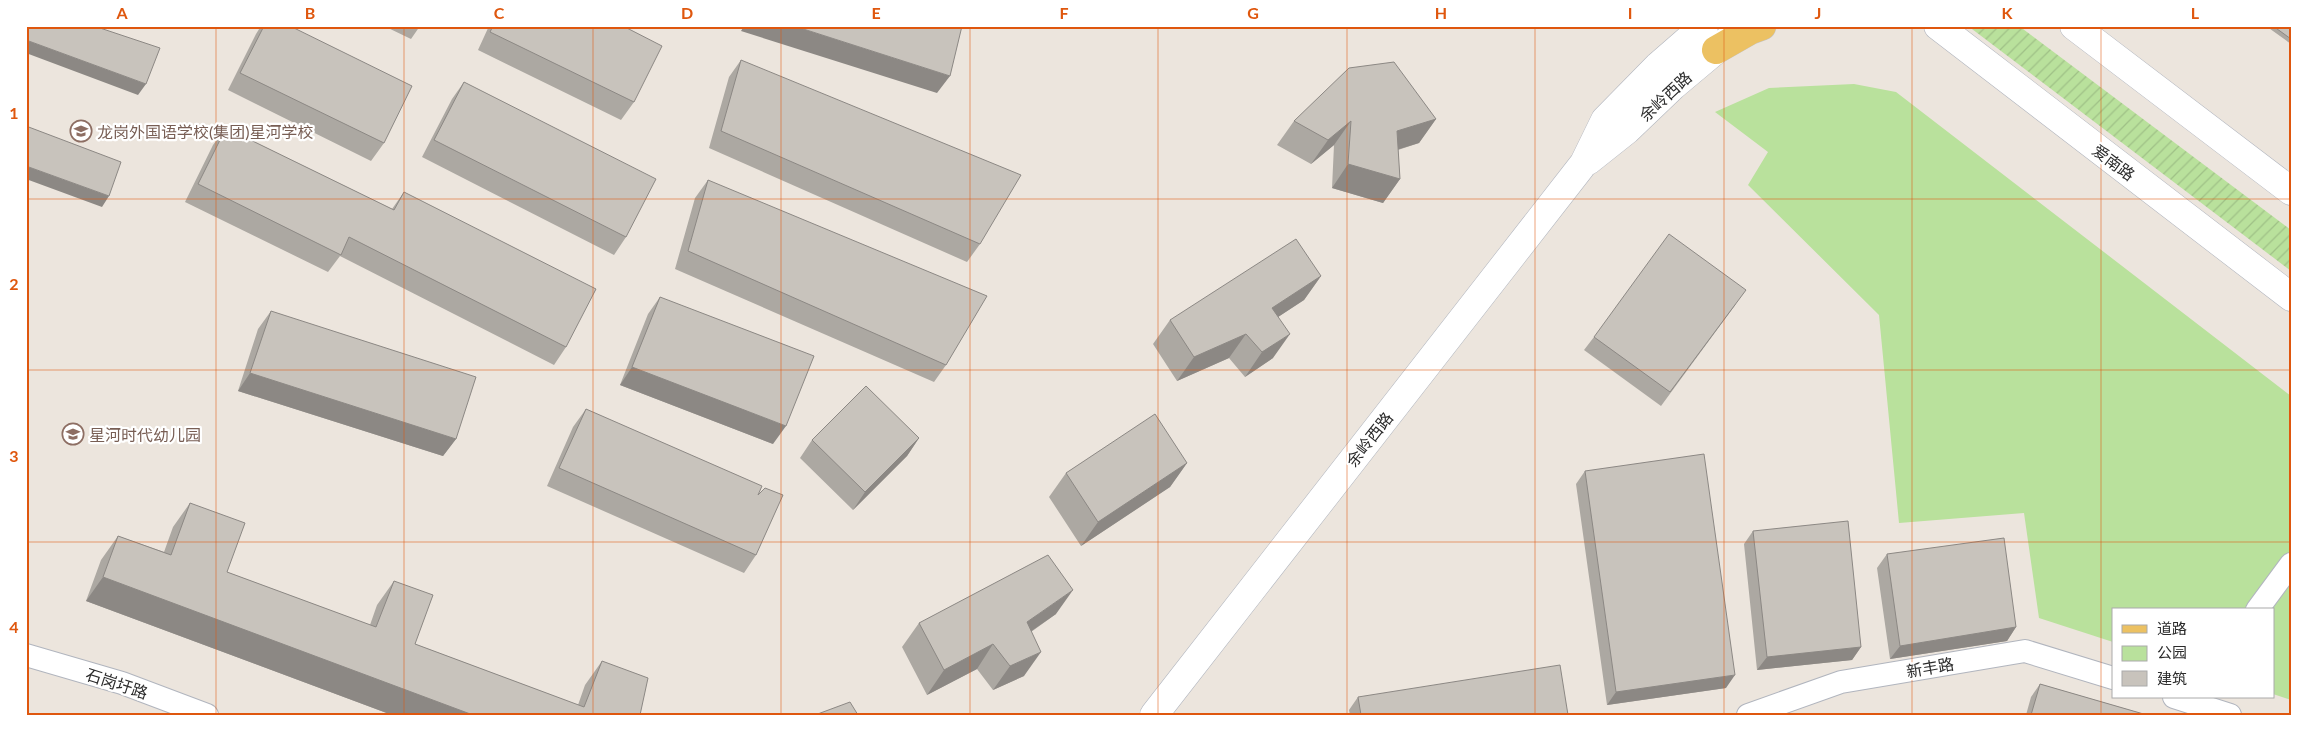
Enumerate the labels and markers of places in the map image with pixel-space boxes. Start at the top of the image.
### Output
school or university icon: 龙岗外国语学校(集团)星河学校 [69,119,93,143]
place label: 龙岗外国语学校(集团)星河学校 [97,122,314,141]
school or university icon: 星河时代幼儿园 [61,422,85,446]
place label: 星河时代幼儿园 [89,425,201,444]

